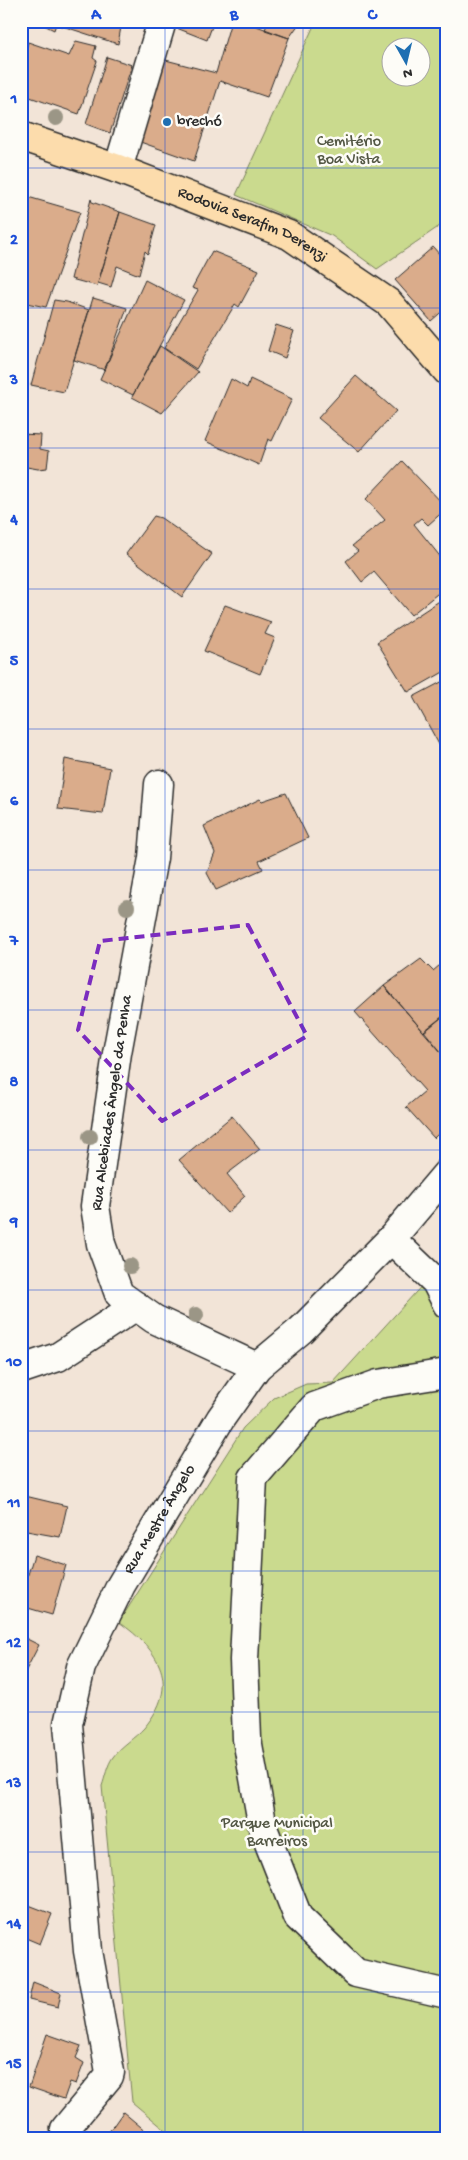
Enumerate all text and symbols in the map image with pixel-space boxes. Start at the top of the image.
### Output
text: A [90,7,102,26]
text: B [229,7,239,26]
text: C [367,7,378,26]
north arrow [380,38,430,88]
text: N [402,63,413,81]
text: 1 [10,91,17,110]
place label: brechó [177,113,222,132]
marker: brechó [161,116,173,128]
park label: Cemitério Boa Vista [317,133,382,170]
street label: Rodovia Serafim Derenzi [175,183,330,267]
text: 2 [10,232,18,251]
text: 3 [9,372,18,391]
text: 4 [9,512,18,531]
text: 5 [10,653,19,672]
text: 6 [10,793,19,812]
text: 7 [9,933,19,952]
street label: Rua Alcebiades Ângelo da Penha [86,993,138,1212]
text: 8 [10,1074,19,1093]
text: 9 [9,1214,18,1233]
text: 10 [5,1354,22,1373]
street label: Rua Mestre Ângelo [120,1461,200,1578]
text: 11 [7,1495,20,1514]
text: 12 [6,1635,21,1654]
text: 13 [6,1775,21,1794]
park label: Parque Municipal Barreiros [220,1815,333,1852]
text: 14 [6,1916,21,1935]
text: 15 [6,2056,22,2075]

